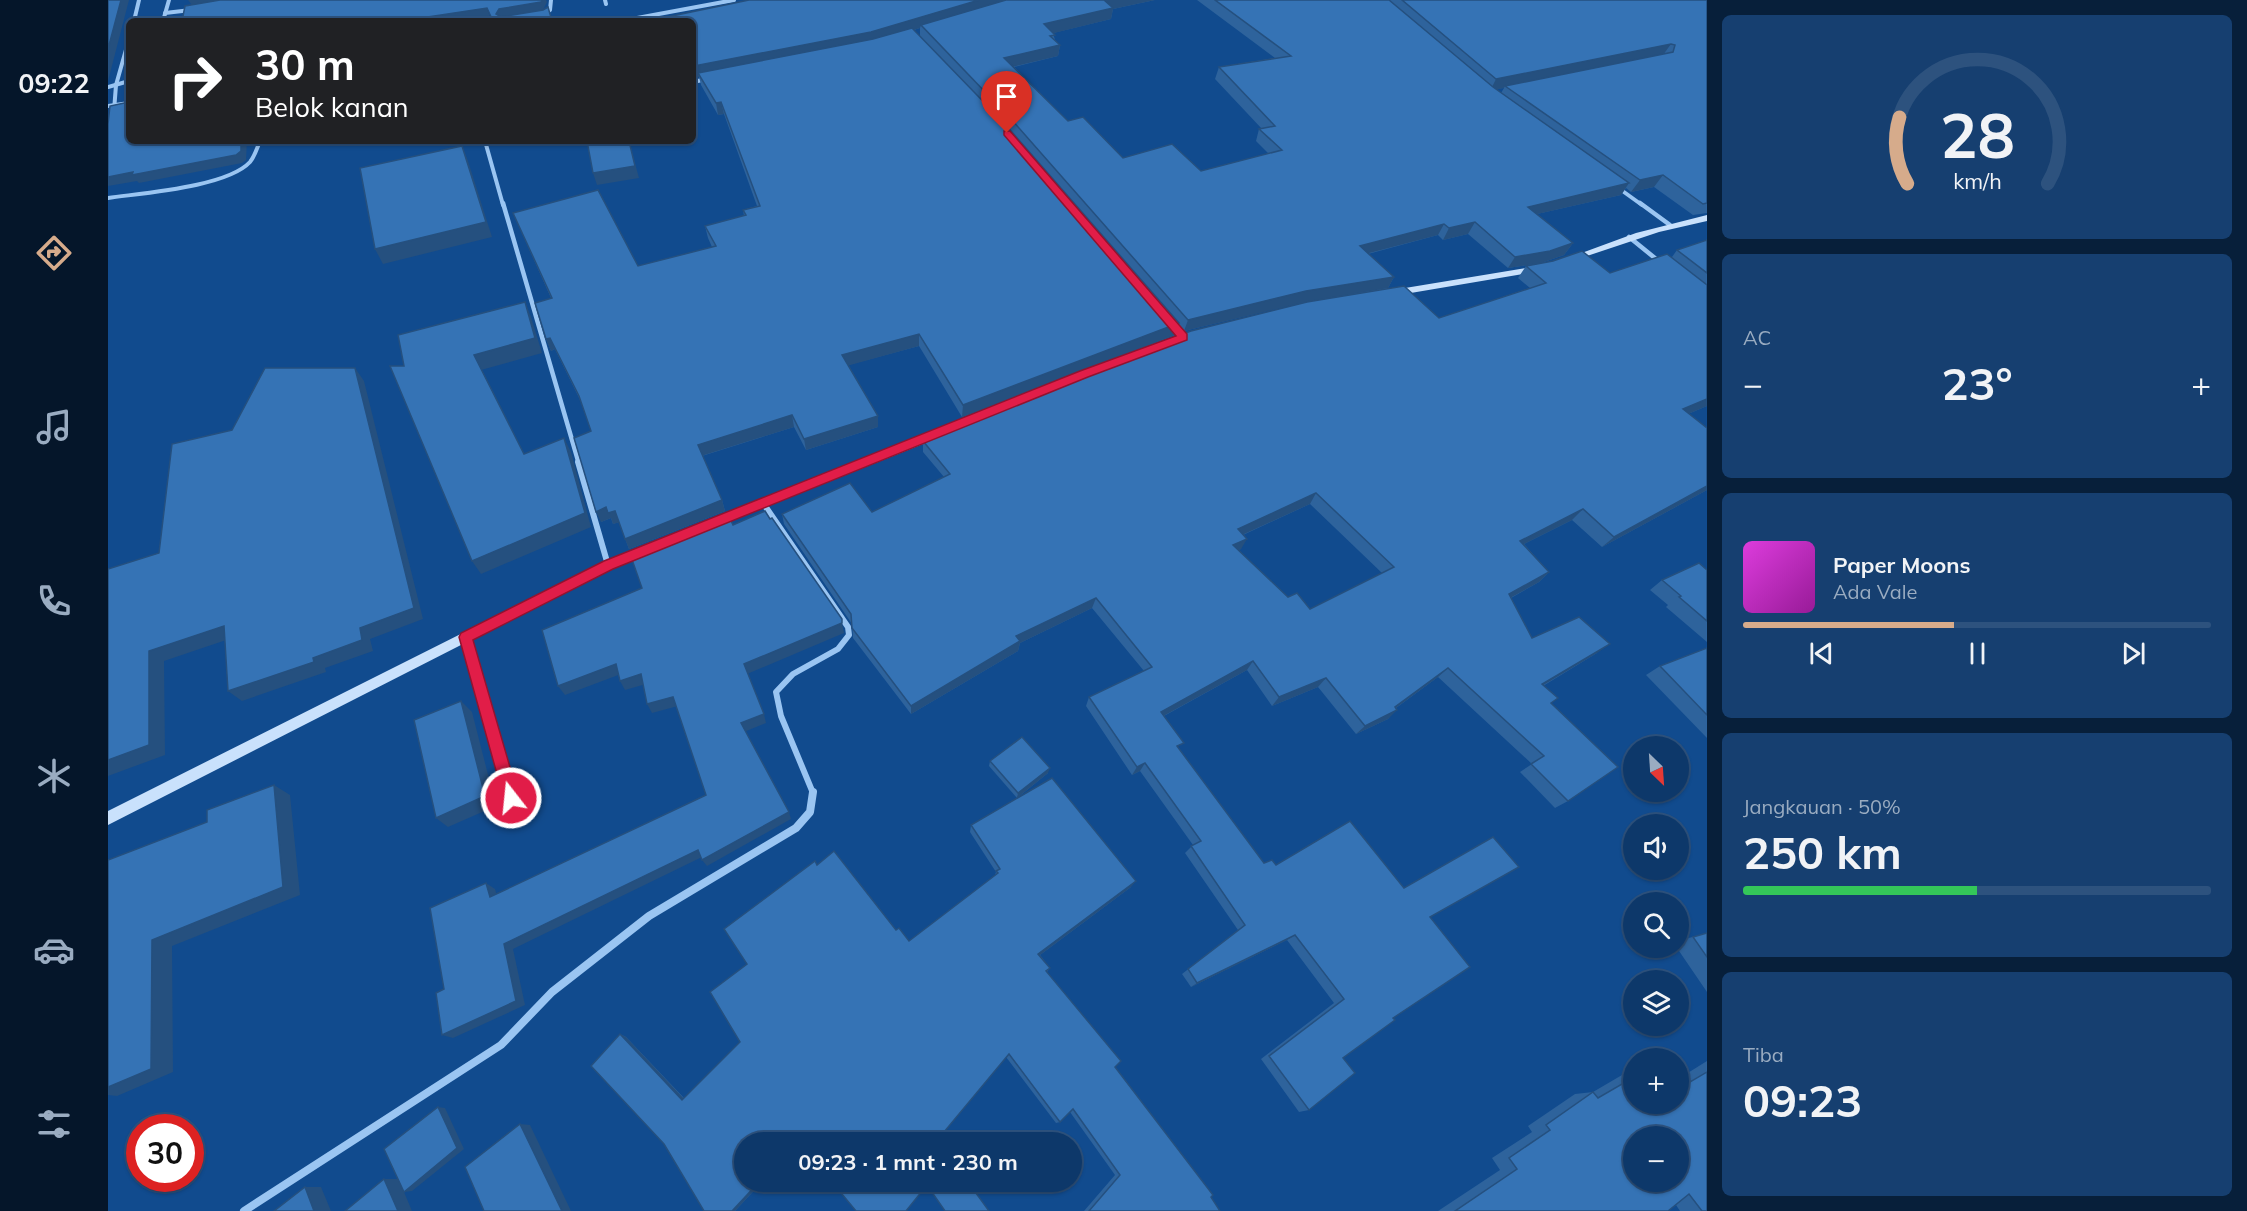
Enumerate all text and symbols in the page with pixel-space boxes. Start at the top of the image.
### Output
text: 30 m [255,38,355,91]
icon: right [156,42,234,120]
text: 09:22 [18,66,90,100]
pin [981,71,1032,133]
icon: arrive [990,80,1023,113]
text: Belok kanan [255,90,409,124]
text: 28 [1940,95,2014,174]
text: km/h [1953,167,2001,194]
icon: directions [33,232,75,274]
text: AC [1743,325,1771,350]
text: 23° [1941,355,2013,411]
text: − [1743,363,1763,404]
text: + [2191,363,2211,404]
icon: music [33,406,75,448]
text: Paper Moons [1833,551,1971,579]
text: Ada Vale [1833,579,1917,604]
icon: phone [33,580,75,622]
icon: previous [1805,637,1838,670]
icon: pause [1961,637,1994,670]
icon: next [2117,637,2150,670]
north arrow [1623,736,1689,802]
map controls [1623,736,1689,1192]
icon: climate [33,755,75,797]
position arrow [479,766,543,830]
text: Jangkauan · 50% [1743,794,1901,819]
button: sound [1623,814,1689,880]
text: 250 km [1743,824,1902,880]
button: search [1623,892,1689,958]
icon: car [33,929,75,971]
button: layers [1623,970,1689,1036]
text: Tiba [1743,1042,1784,1067]
button: + [1623,1048,1689,1114]
text: 09:23 [1743,1072,1862,1128]
icon: filters [33,1103,75,1145]
speed limit sign: 30 [126,1114,204,1192]
button: − [1623,1126,1689,1192]
text: 09:23 · 1 mnt · 230 m [798,1148,1018,1176]

